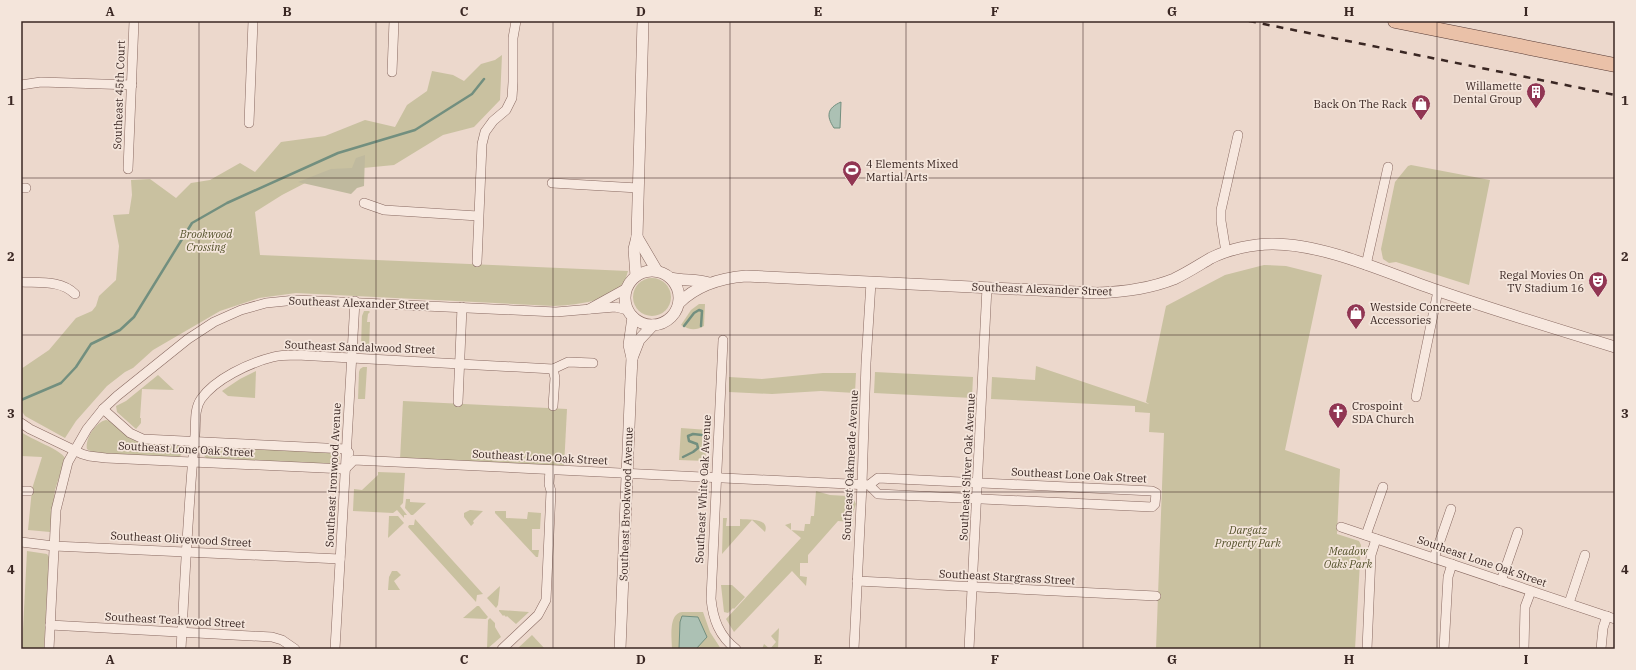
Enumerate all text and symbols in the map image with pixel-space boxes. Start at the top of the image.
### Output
text: A [105,3,115,20]
text: B [282,3,292,20]
text: C [460,3,469,20]
text: D [636,3,646,20]
text: E [814,3,822,20]
text: F [991,3,999,20]
text: G [1167,3,1177,20]
text: H [1344,3,1355,20]
text: I [1524,3,1529,20]
street label: Southeast 45th Court [110,40,128,150]
place label: Willamette Dental Group [1453,79,1522,106]
building icon: Willamette Dental Group [1525,81,1547,109]
text: 1 [7,92,15,109]
text: 1 [1621,92,1629,109]
shop icon: Back On The Rack [1410,93,1432,121]
place label: Back On The Rack [1314,97,1408,111]
place label: 4 Elements Mixed Martial Arts [866,157,959,184]
sports icon: 4 Elements Mixed Martial Arts [841,159,863,187]
park label: Brookwood Crossing [179,227,233,254]
text: 2 [7,248,15,265]
text: 2 [1621,248,1629,265]
place label: Regal Movies On TV Stadium 16 [1499,268,1584,295]
theatre icon: Regal Movies On TV Stadium 16 [1587,270,1609,298]
street label: Southeast Alexander Street [971,280,1113,298]
street label: Southeast Alexander Street [288,294,430,312]
place label: Westside Concreete Accessories [1370,300,1472,327]
shop icon: Westside Concreete Accessories [1345,302,1367,330]
street label: Southeast Sandalwood Street [284,337,436,357]
street label: Southeast Oakmeade Avenue [839,389,861,541]
street label: Southeast Silver Oak Avenue [956,393,978,541]
place label: Crospoint SDA Church [1352,399,1414,426]
church icon: Crospoint SDA Church [1327,401,1349,429]
street label: Southeast Ironwood Avenue [322,402,344,548]
text: 3 [7,405,15,422]
text: 3 [1621,405,1629,422]
street label: Southeast White Oak Avenue [692,414,714,564]
street label: Southeast Brookwood Avenue [616,427,636,581]
street label: Southeast Lone Oak Street [118,438,254,460]
street label: Southeast Lone Oak Street [472,446,608,468]
street label: Southeast Lone Oak Street [1011,464,1147,486]
park label: Dargatz Property Park [1214,523,1281,550]
street label: Southeast Olivewood Street [110,528,252,550]
street label: Southeast Lone Oak Street [1415,532,1549,590]
park label: Meadow Oaks Park [1324,544,1372,571]
text: 4 [7,561,15,578]
text: 4 [1621,561,1629,578]
street label: Southeast Stargrass Street [939,566,1075,588]
street label: Southeast Teakwood Street [105,609,246,631]
text: A [105,651,115,668]
text: B [282,651,292,668]
text: C [460,651,469,668]
text: D [636,651,646,668]
text: E [814,651,822,668]
text: F [991,651,999,668]
text: G [1167,651,1177,668]
text: H [1344,651,1355,668]
text: I [1524,651,1529,668]

